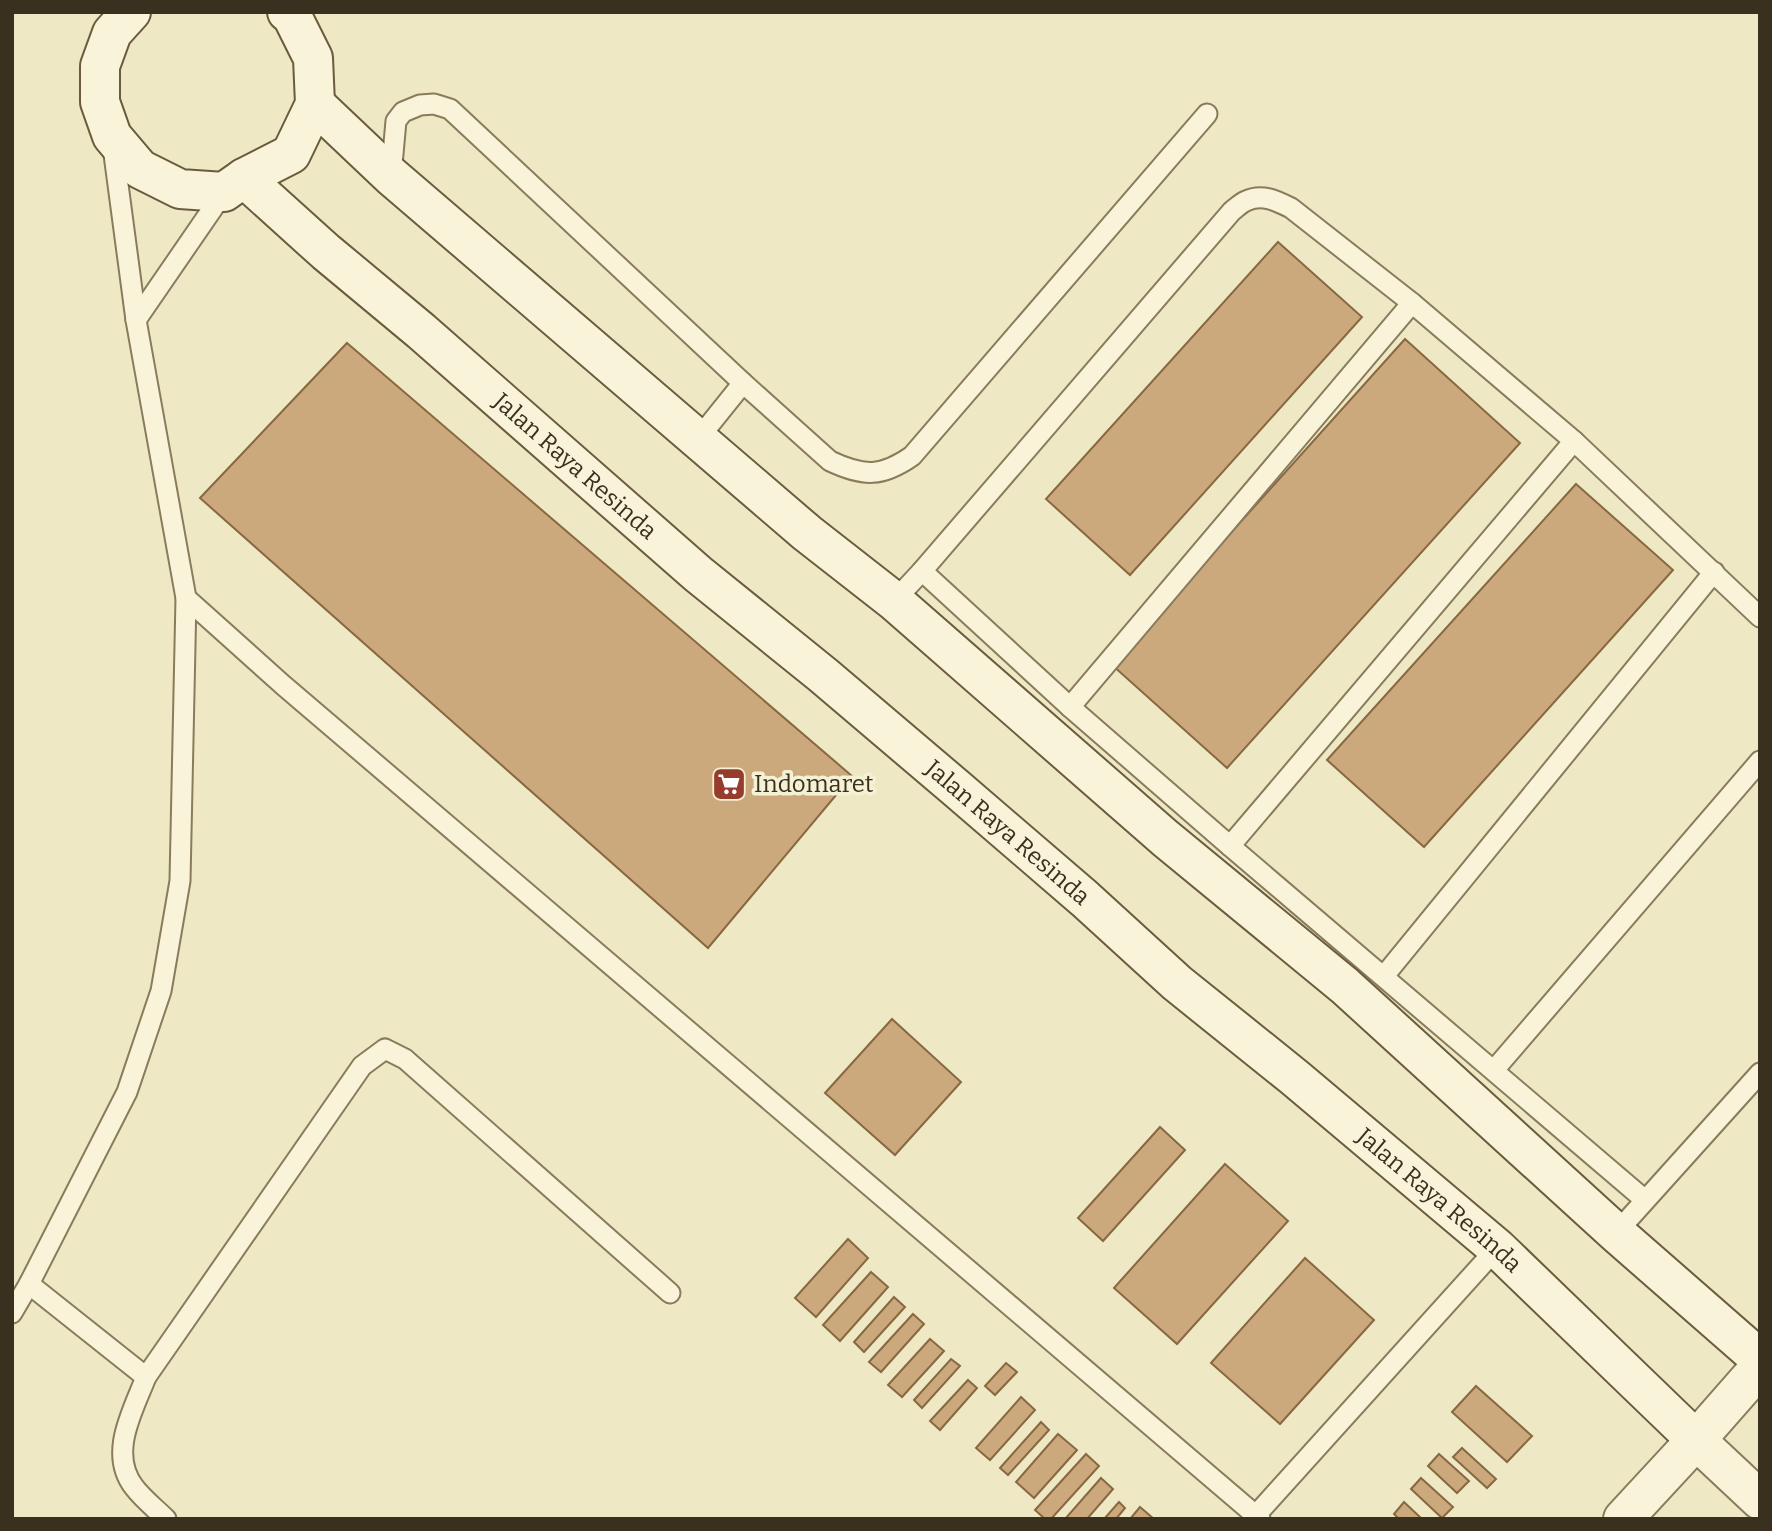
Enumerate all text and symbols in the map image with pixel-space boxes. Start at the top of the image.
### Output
street label: Jalan Raya Resinda [487,387,662,545]
street label: Jalan Raya Resinda [919,754,1096,911]
supermarket icon: Indomaret [710,765,748,803]
place label: Indomaret [754,770,874,798]
street label: Jalan Raya Resinda [1350,1121,1527,1278]

